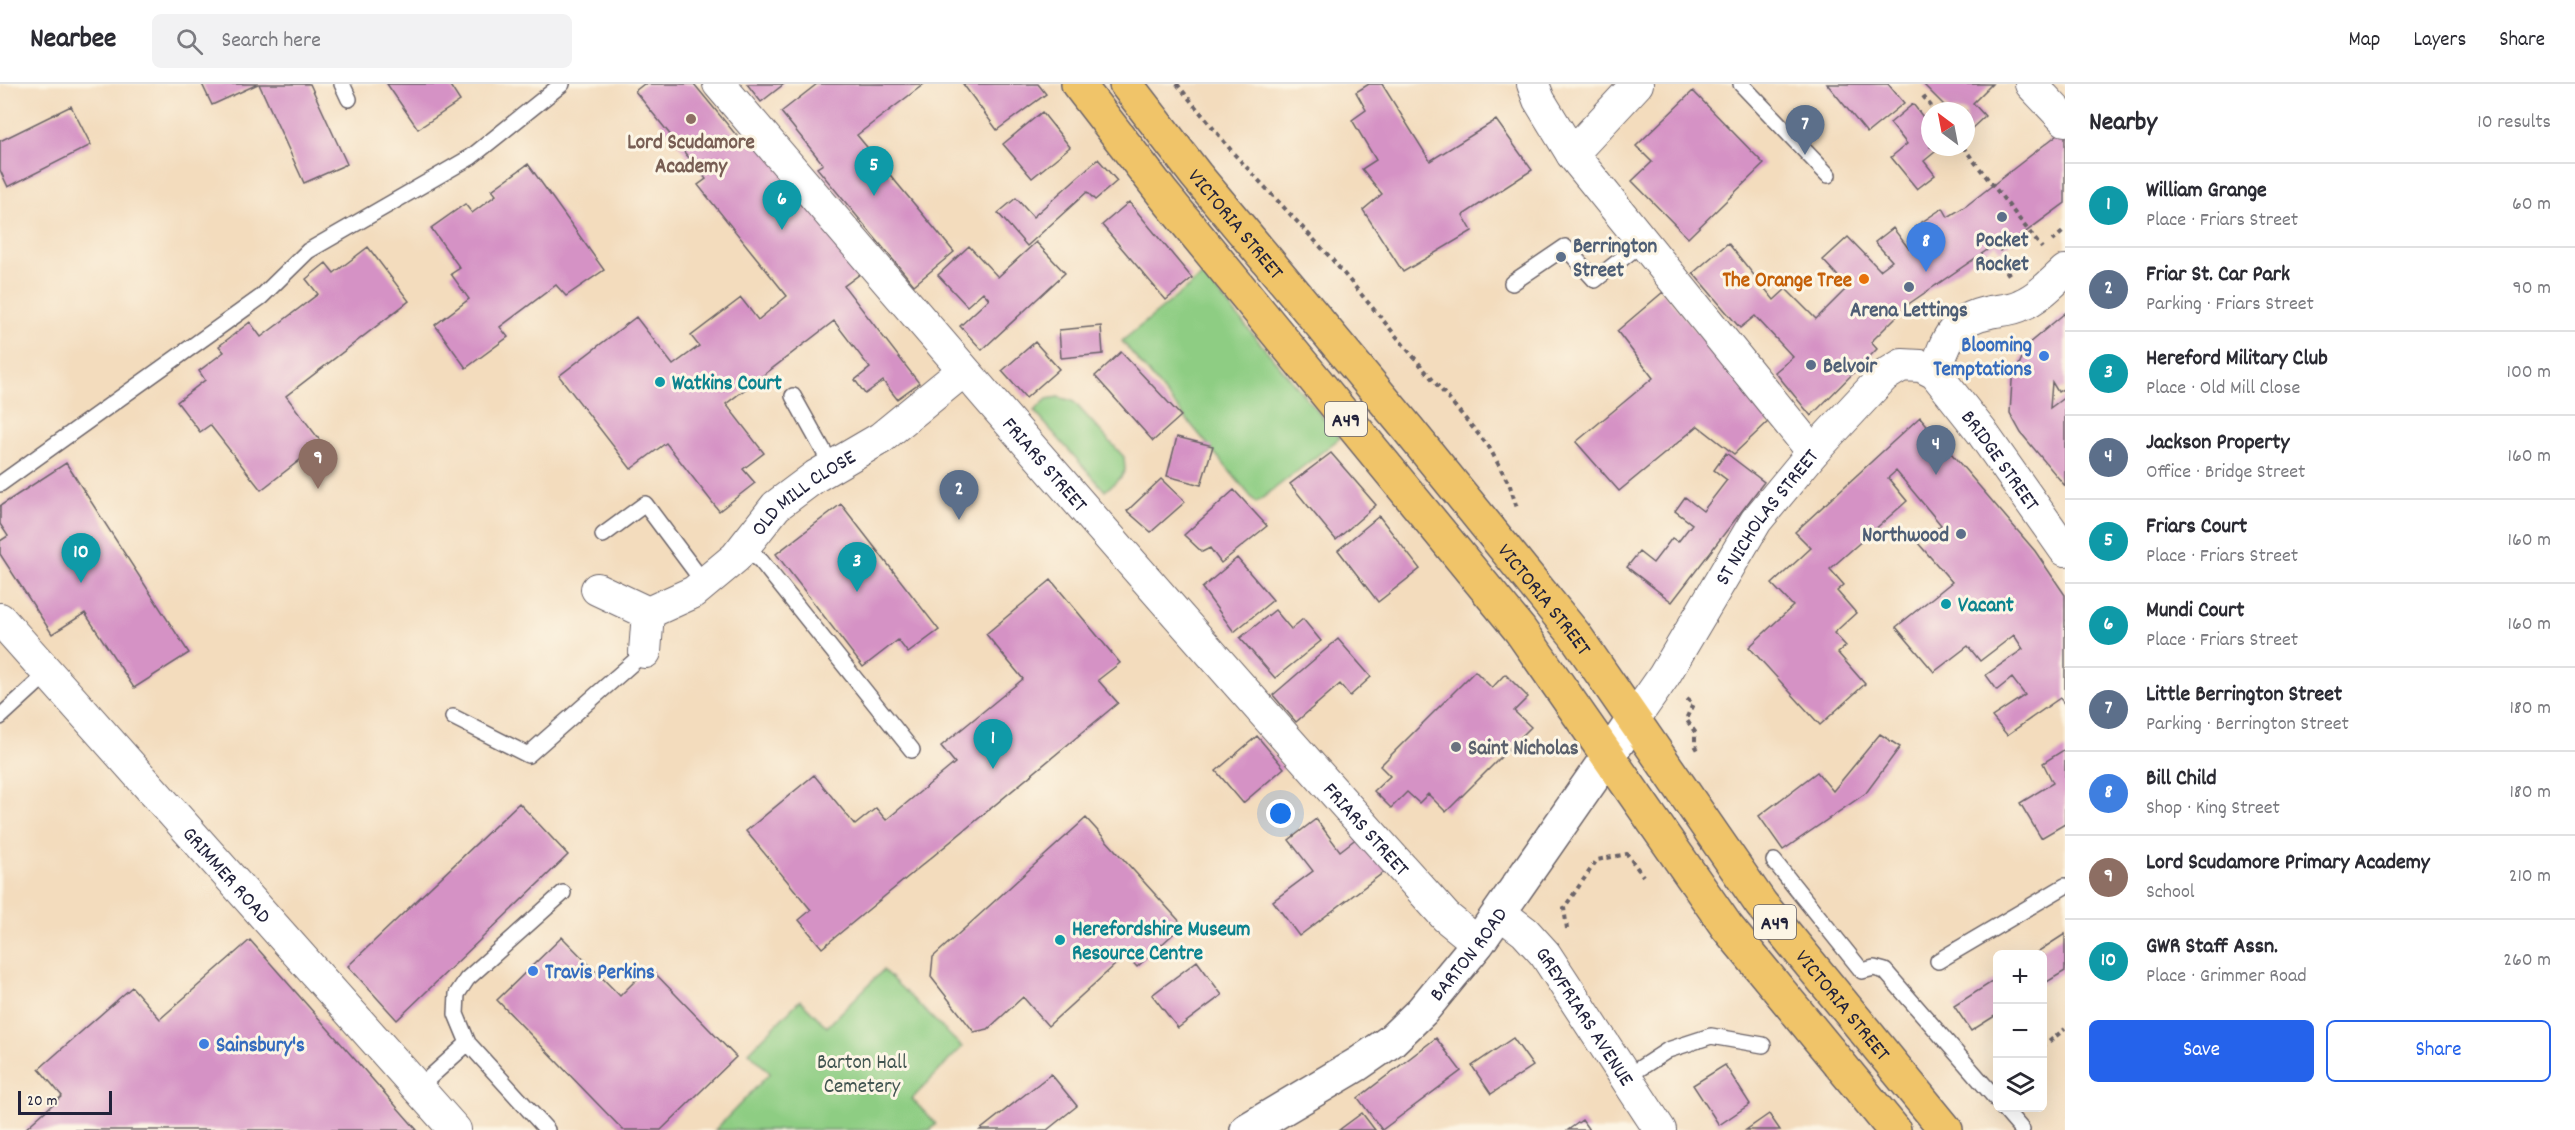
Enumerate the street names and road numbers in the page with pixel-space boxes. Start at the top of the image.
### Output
street label: VICTORIA STREET [1179,164,1290,288]
road number: A49 [1325,402,1367,436]
street label: BRIDGE STREET [1952,405,2045,519]
street label: FRIARS STREET [993,412,1093,521]
street label: ST NICHOLAS STREET [1709,443,1828,592]
street label: OLD MILL CLOSE [746,444,863,544]
street label: VICTORIA STREET [1489,538,1597,663]
street label: FRIARS STREET [1314,777,1415,885]
street label: GRIMMER ROAD [174,821,277,932]
street label: BARTON ROAD [1424,902,1517,1009]
road number: A49 [1754,905,1796,939]
street label: GREYFRIARS AVENUE [1527,941,1640,1094]
street label: VICTORIA STREET [1786,944,1896,1069]

